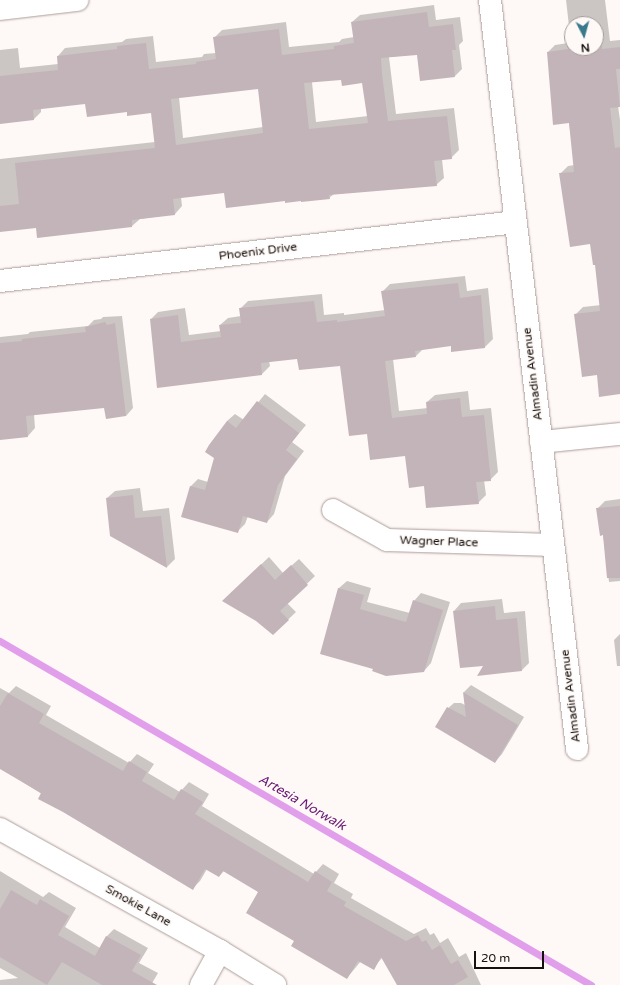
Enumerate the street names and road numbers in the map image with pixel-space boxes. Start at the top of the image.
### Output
street label: Phoenix Drive [218,240,298,264]
street label: Almadin Avenue [520,327,546,421]
street label: Wagner Place [399,533,479,551]
street label: Almadin Avenue [558,649,584,743]
street label: Smokie Lane [103,882,173,930]

